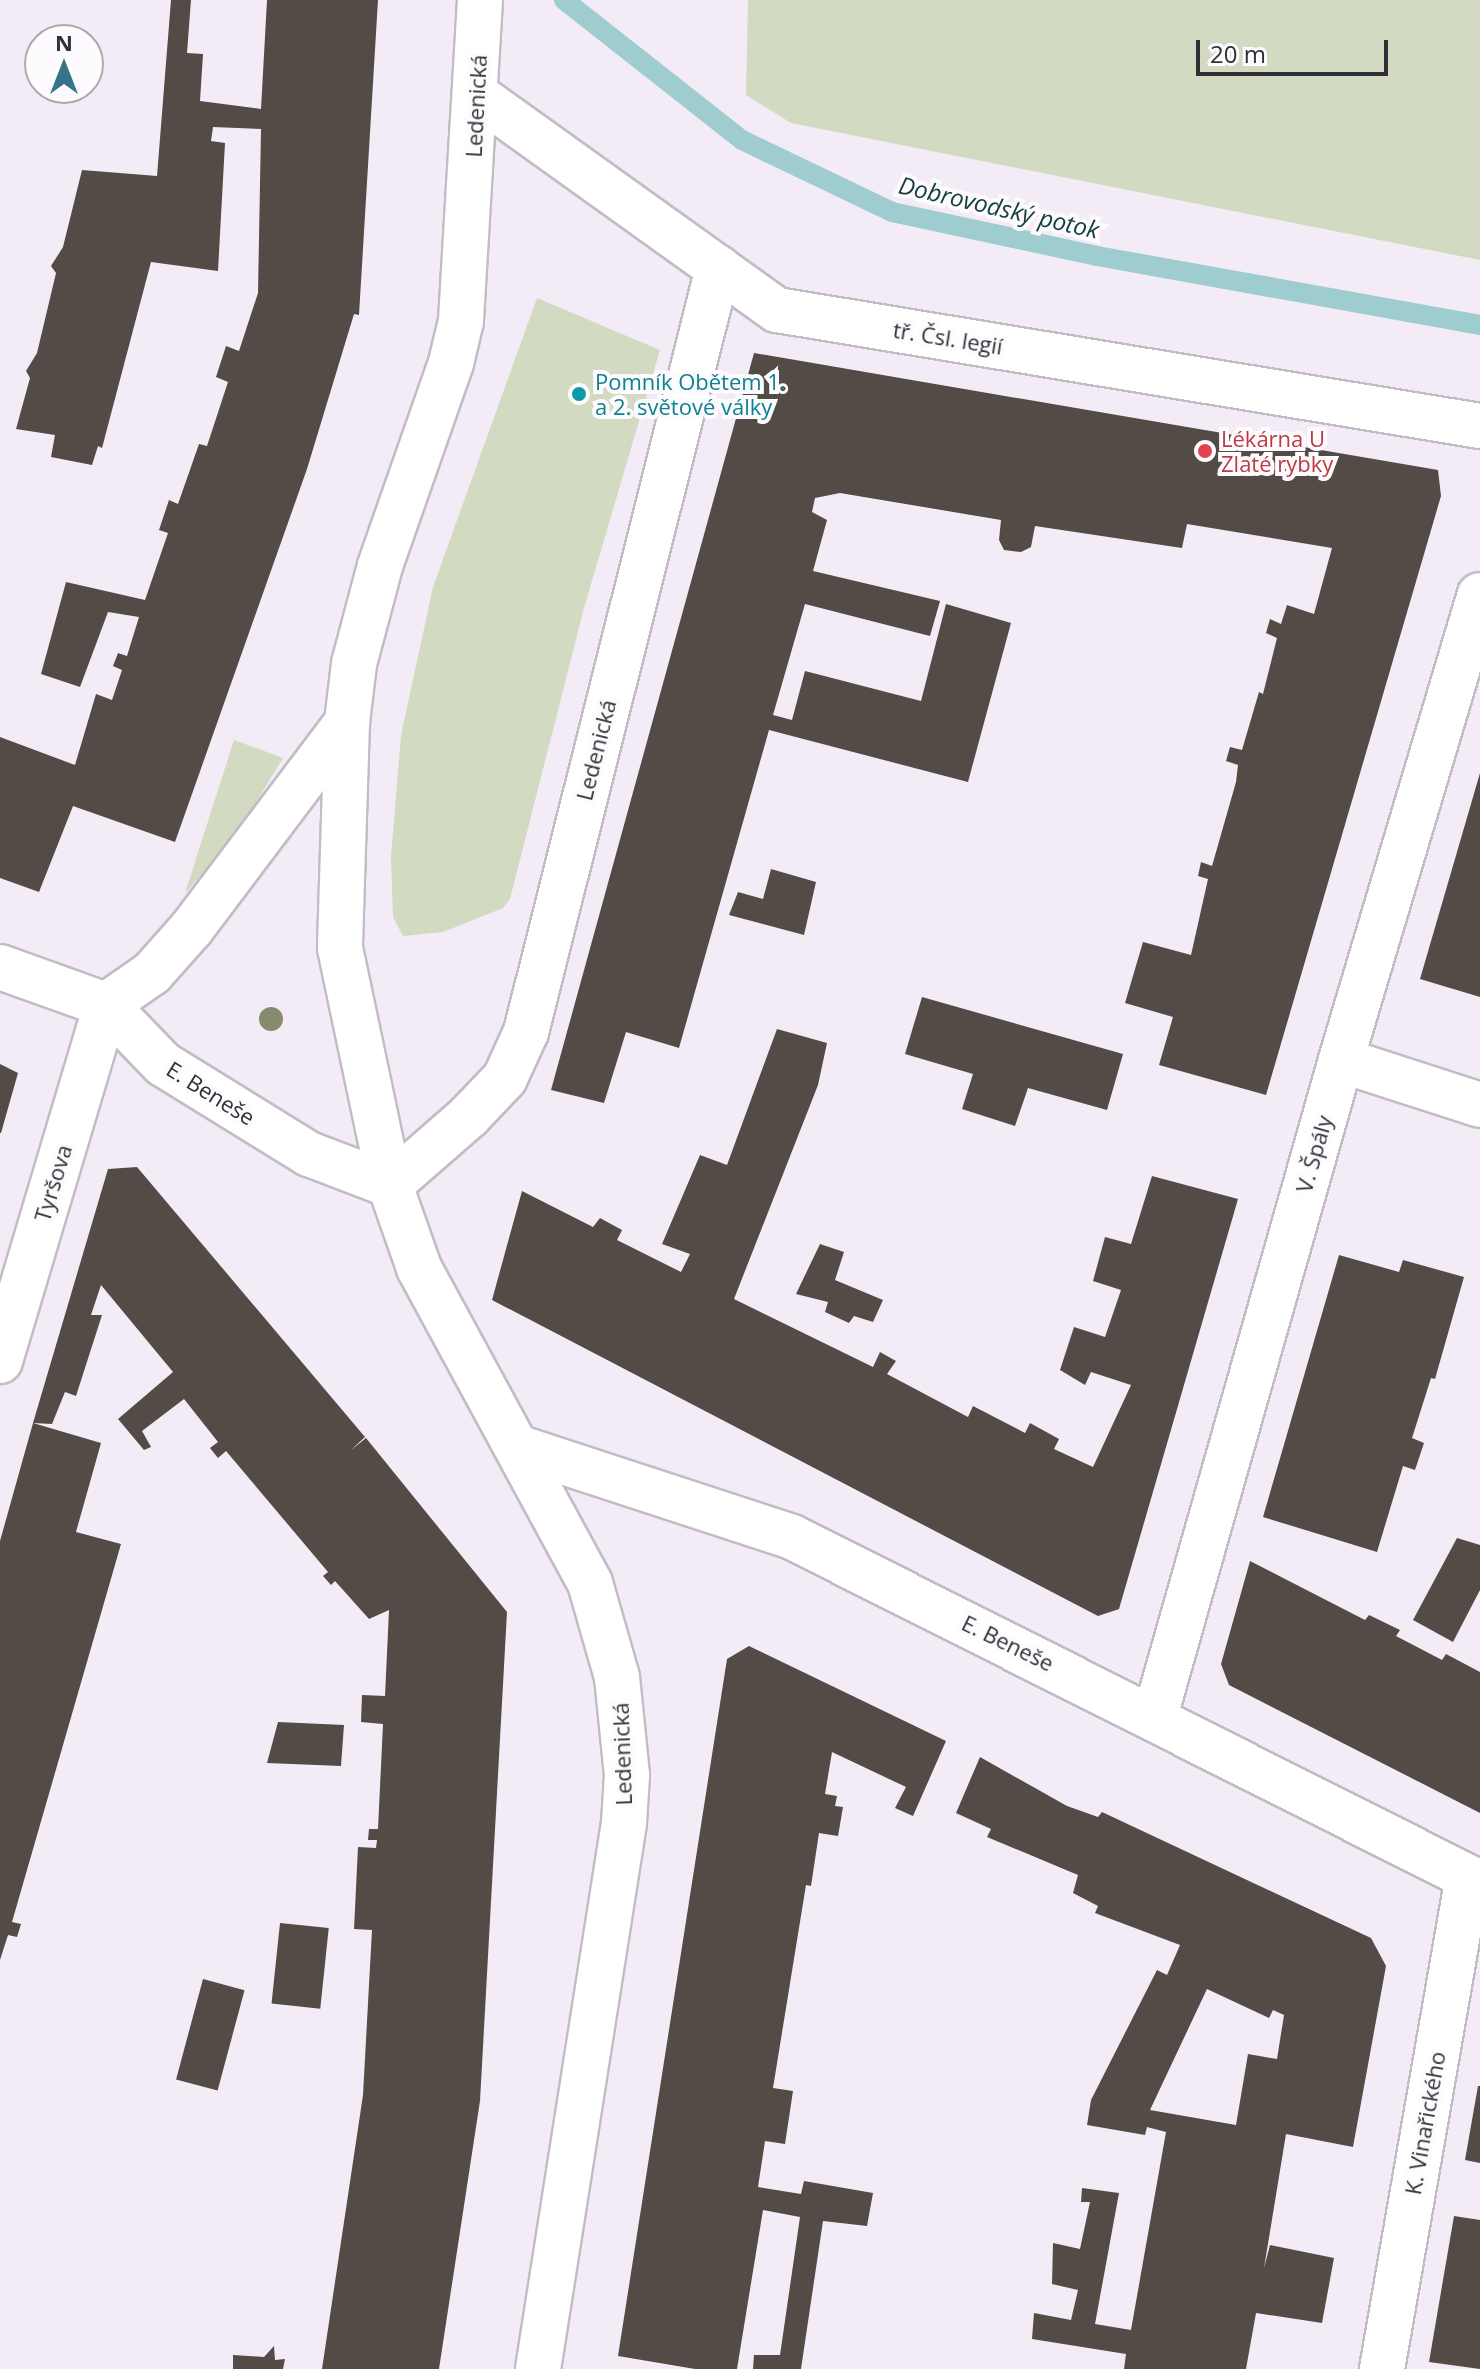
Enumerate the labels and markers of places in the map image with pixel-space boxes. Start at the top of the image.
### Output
place label: Pomník Obětem 1. a 2. světové války [595,368,786,420]
marker: Pomník Obětem 1. a 2. světové války [570,385,588,403]
place label: Lékárna U Zlaté rybky [1221,425,1333,476]
marker: Lékárna U Zlaté rybky [1196,442,1214,460]

